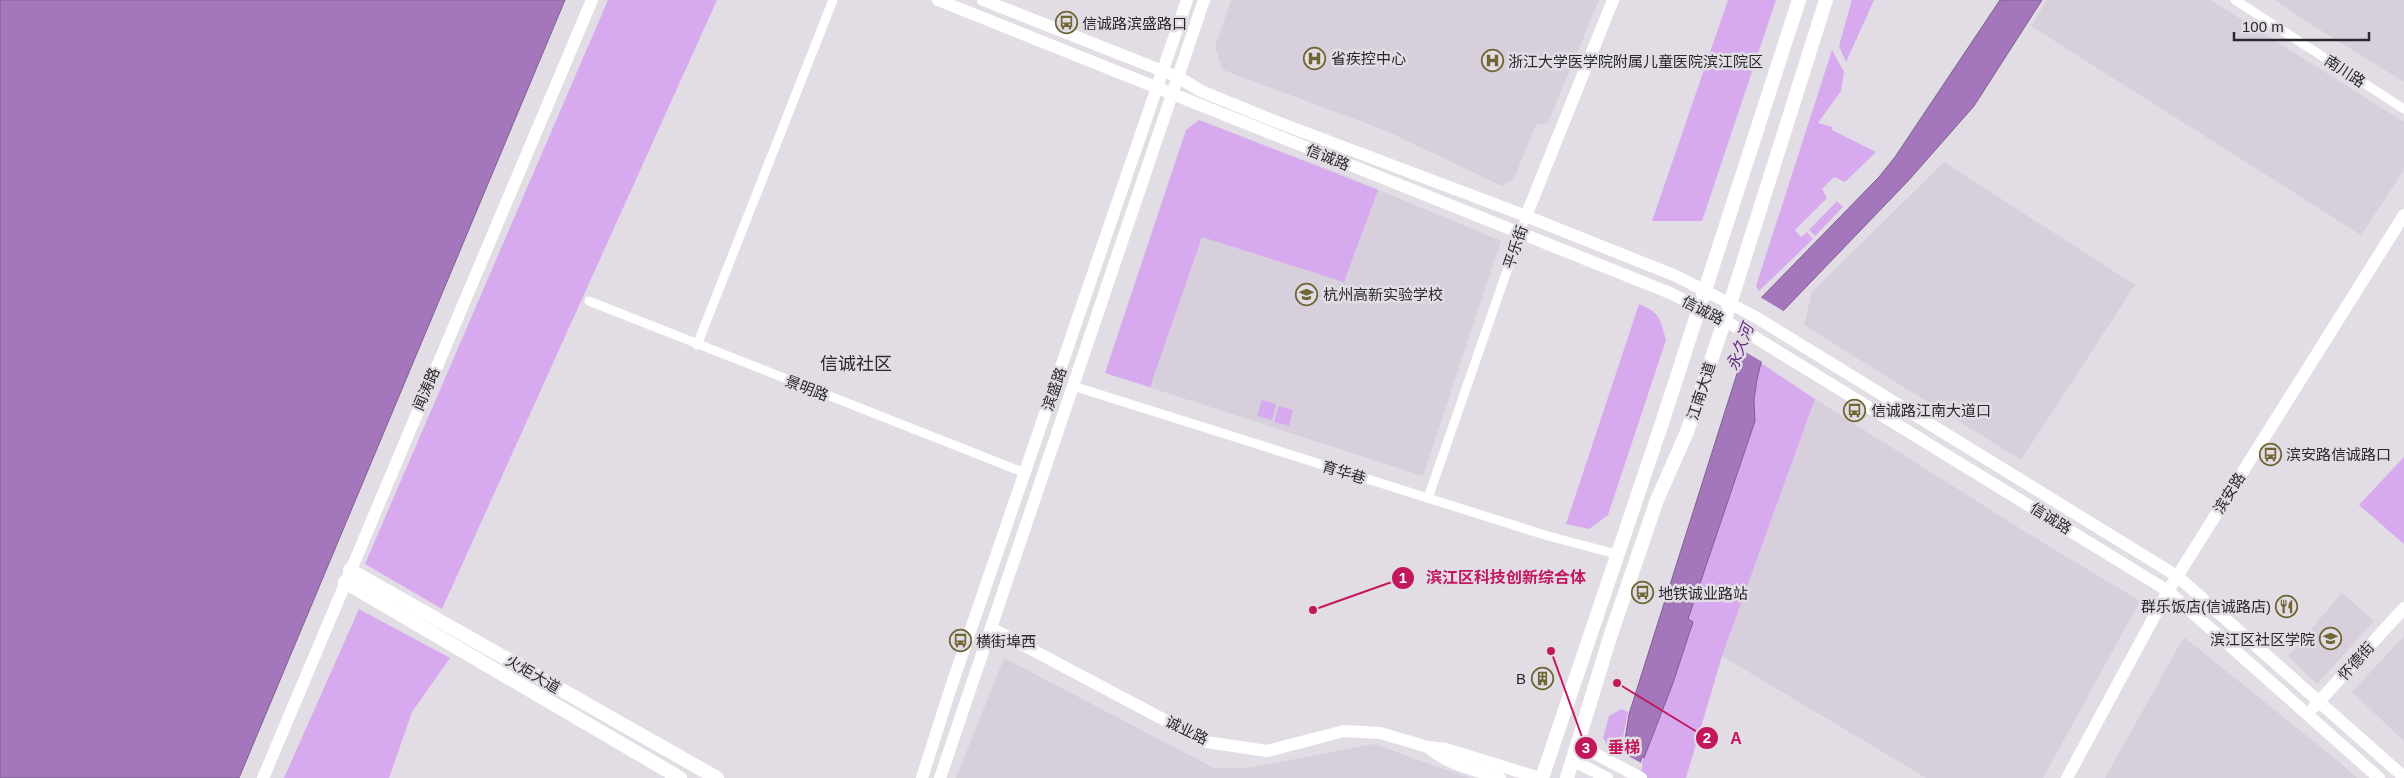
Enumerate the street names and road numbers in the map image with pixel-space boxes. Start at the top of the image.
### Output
street label: 南川路 [2321,52,2369,90]
street label: 信诚路 [1304,141,1352,173]
street label: 平乐街 [1500,223,1530,271]
street label: 信诚路 [1679,292,1727,328]
street label: 江南大道 [1684,360,1718,422]
street label: 闻涛路 [409,365,443,413]
street label: 滨盛路 [1039,365,1069,413]
street label: 景明路 [783,372,831,404]
street label: 育华巷 [1320,457,1368,487]
street label: 滨安路 [2210,469,2248,517]
street label: 信诚路 [2027,499,2075,537]
street label: 怀德街 [2335,639,2377,683]
street label: 火炬大道 [503,652,563,696]
street label: 诚业路 [1163,712,1211,748]

